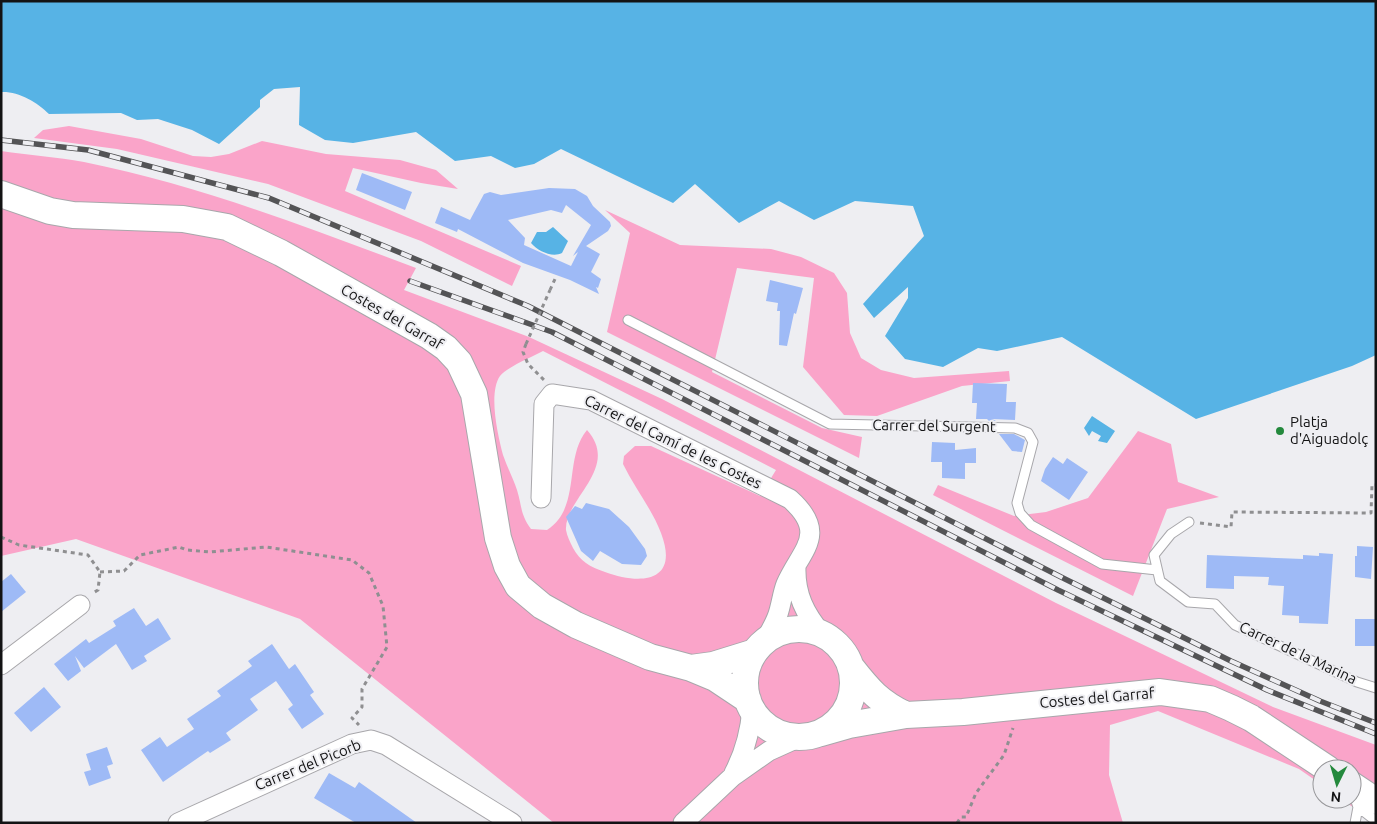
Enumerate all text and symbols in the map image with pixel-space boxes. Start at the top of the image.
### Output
street label: Costes del Garraf [338,280,447,353]
street label: Carrer del Camí de les Costes [582,391,764,492]
place label: Platja d'Aiguadolç [1290,413,1368,447]
street label: Carrer del Surgent [872,416,996,435]
marker: Platja d'Aiguadolç [1274,425,1286,437]
street label: Carrer de la Marina [1237,618,1360,687]
street label: Costes del Garraf [1039,684,1155,711]
street label: Carrer del Picorb [252,736,363,794]
north arrow [1312,759,1362,809]
text: N [1330,789,1342,805]

